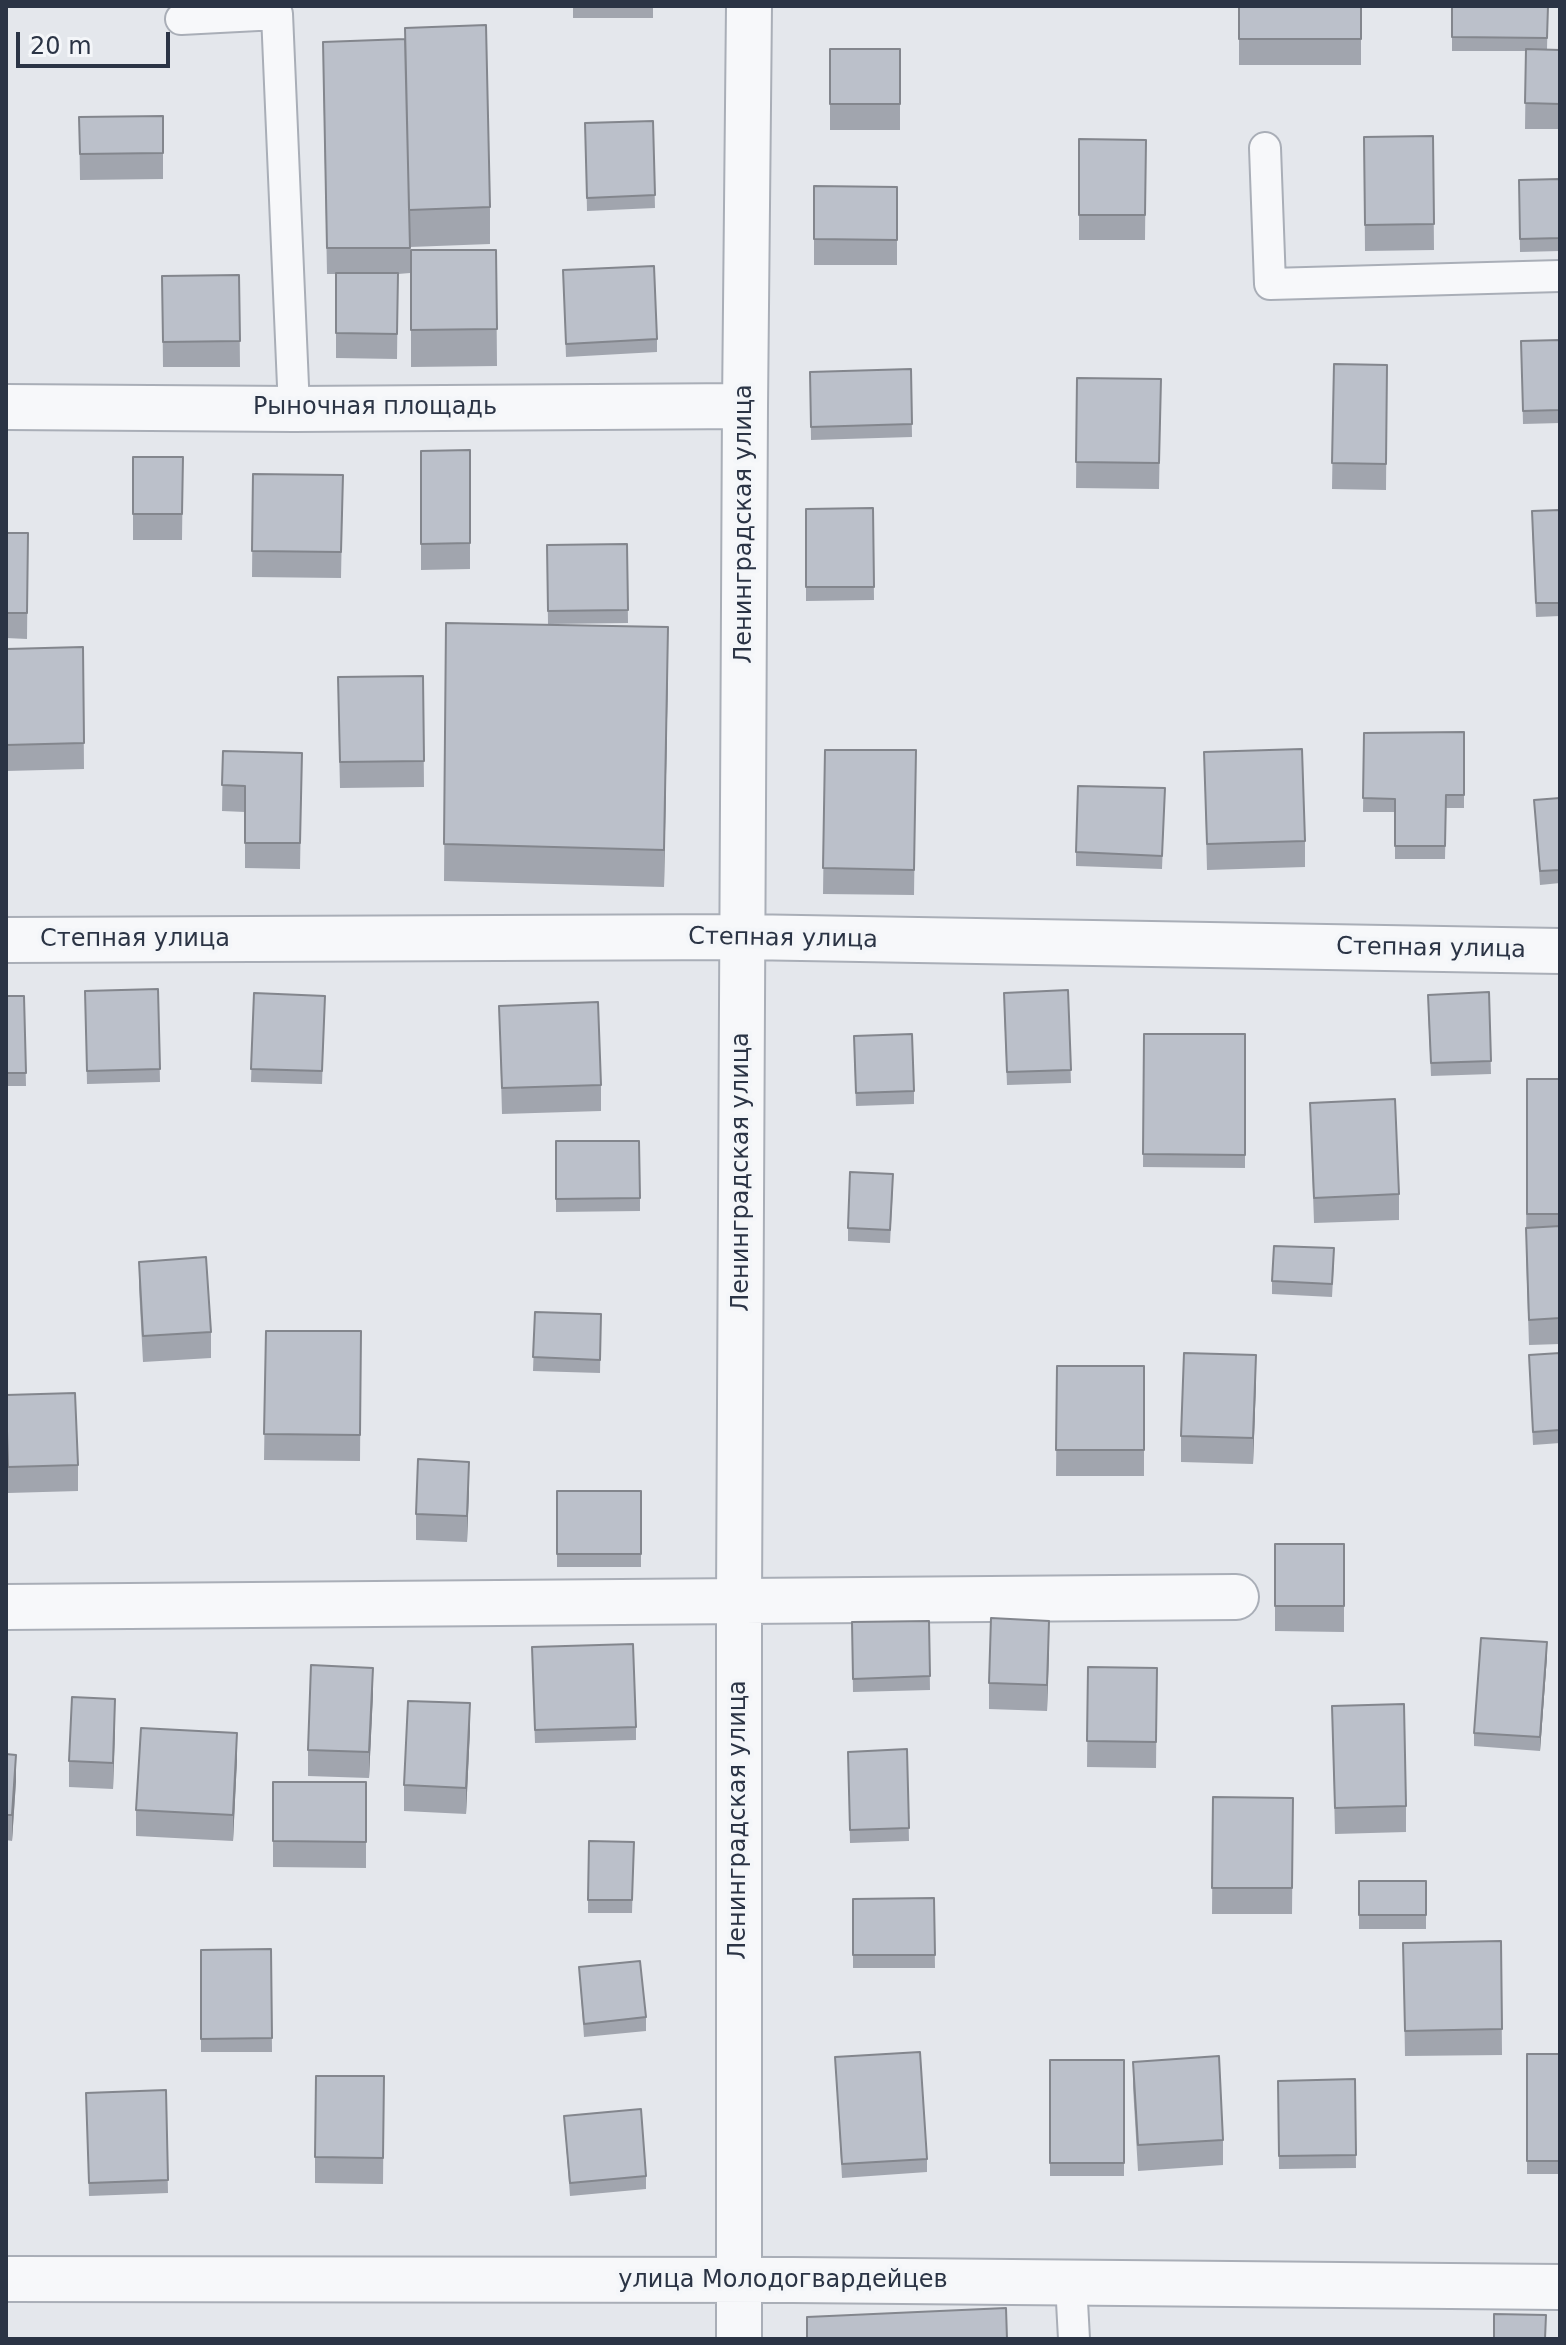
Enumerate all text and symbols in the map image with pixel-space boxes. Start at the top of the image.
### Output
scale bar [20,16,174,66]
text: 20 m [30,32,92,60]
street label: Ленинградская улица [731,384,759,664]
street label: Рыночная площадь [253,394,497,422]
street label: Степная улица [688,923,878,955]
street label: Степная улица [40,926,230,954]
street label: Степная улица [1336,933,1526,965]
street label: Ленинградская улица [728,1032,756,1312]
street label: Ленинградская улица [725,1680,753,1960]
street label: улица Молодогвардейцев [618,2267,948,2295]

